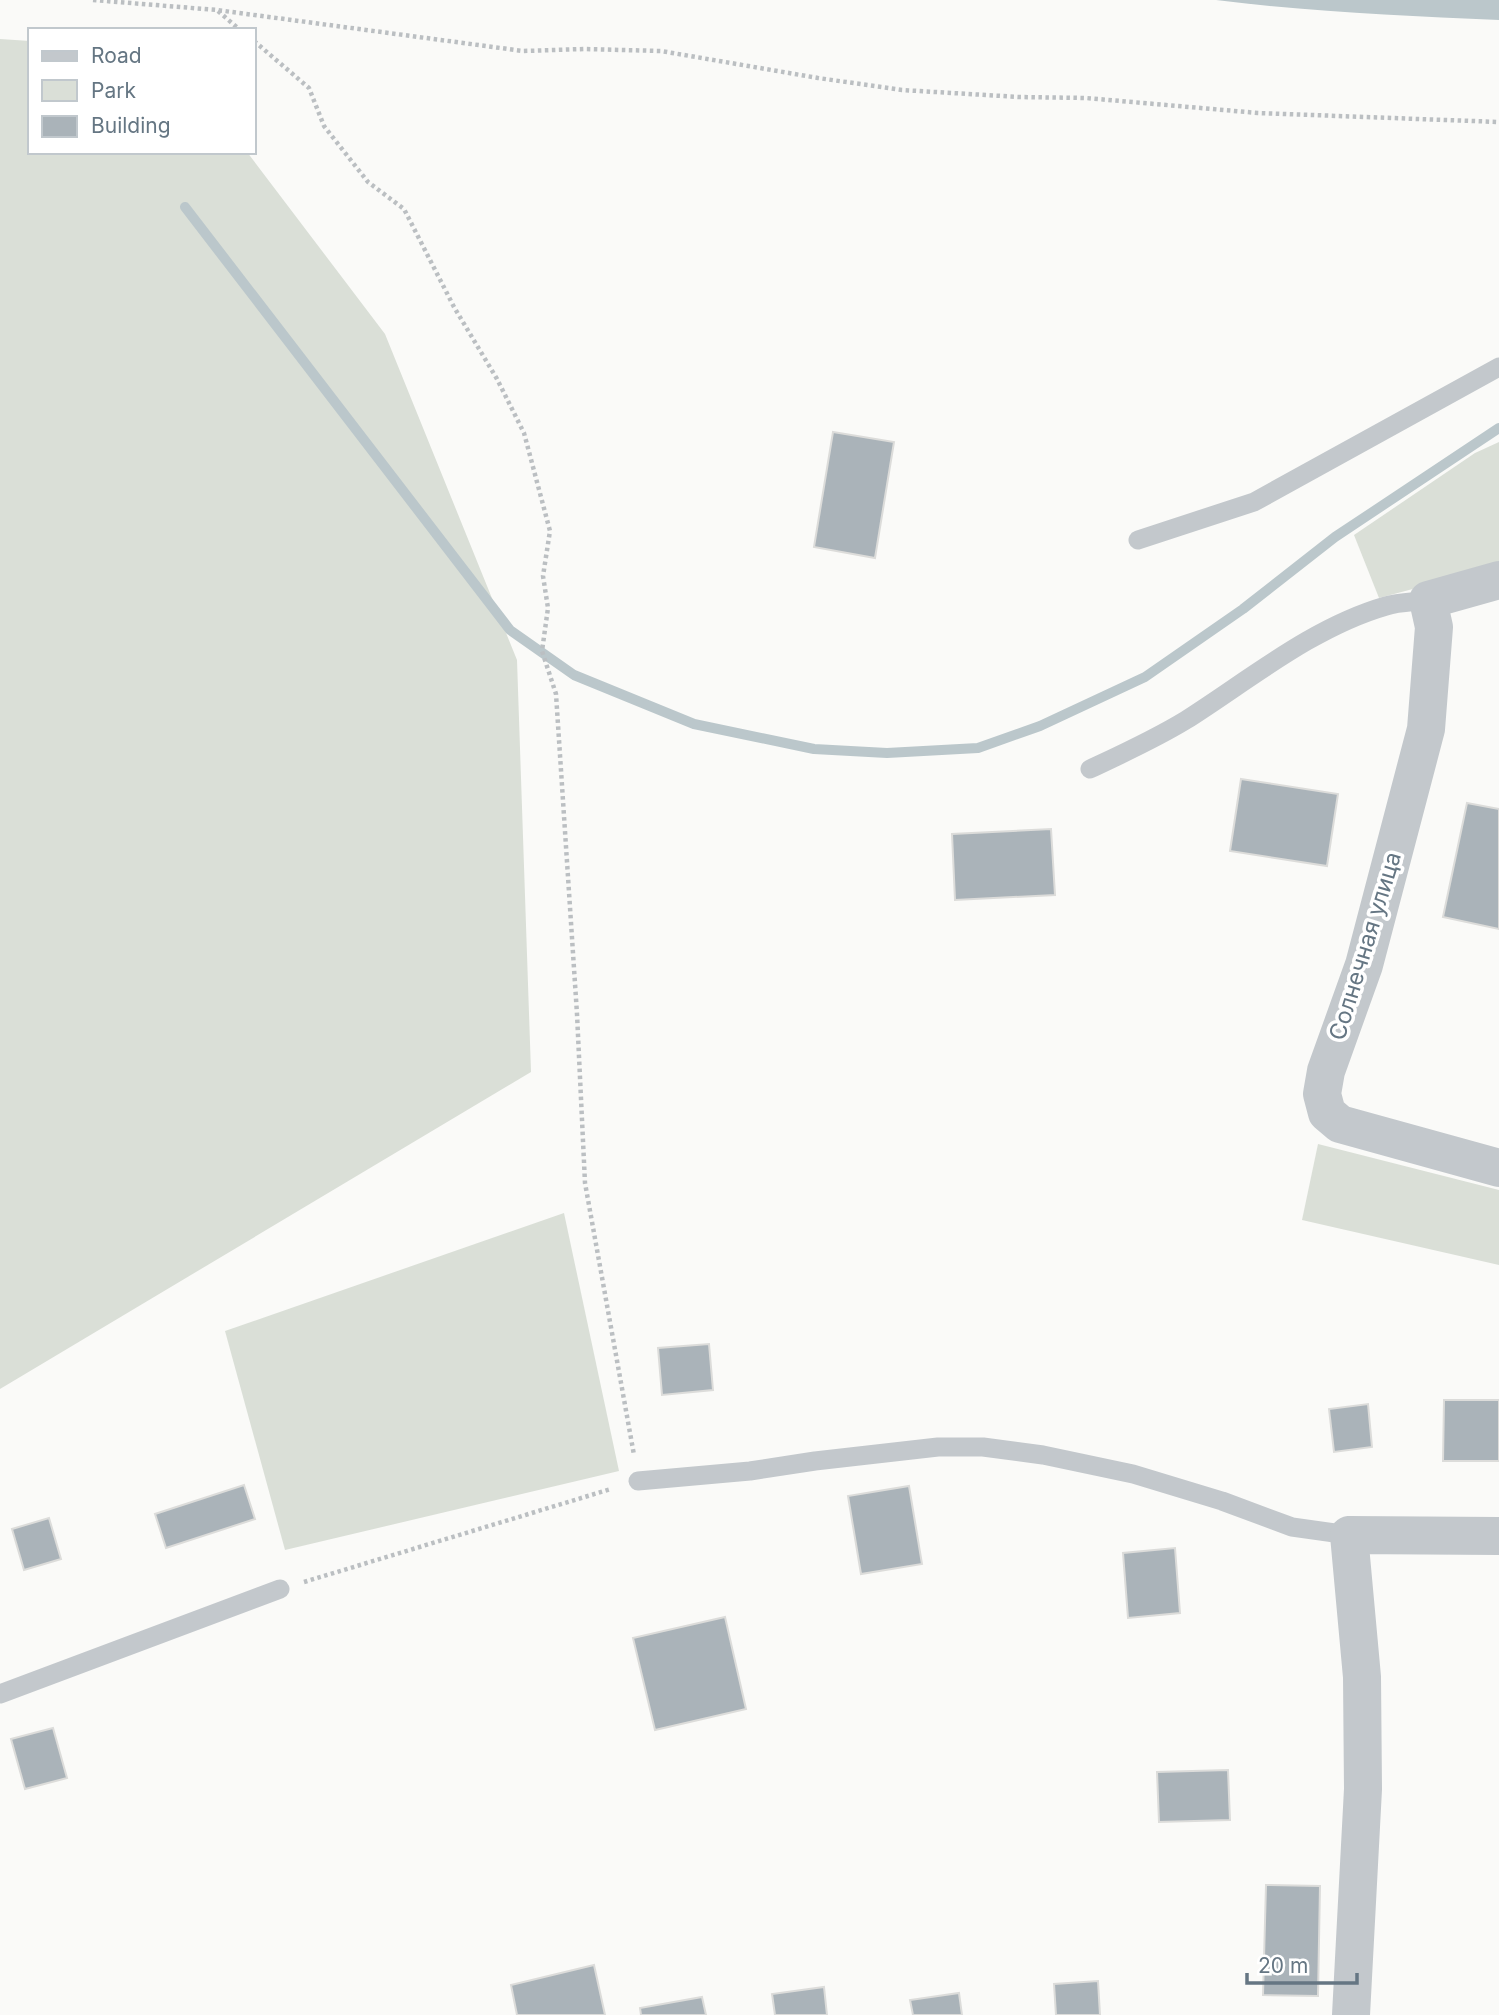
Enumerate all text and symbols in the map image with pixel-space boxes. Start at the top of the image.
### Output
legend [28,28,256,154]
text: Road [91,43,142,68]
text: Park [91,78,136,103]
text: Building [91,113,171,138]
street label: Солнечная улица [1323,848,1407,1044]
scale bar [1247,1941,1357,1985]
text: 20 m [1258,1953,1308,1978]

